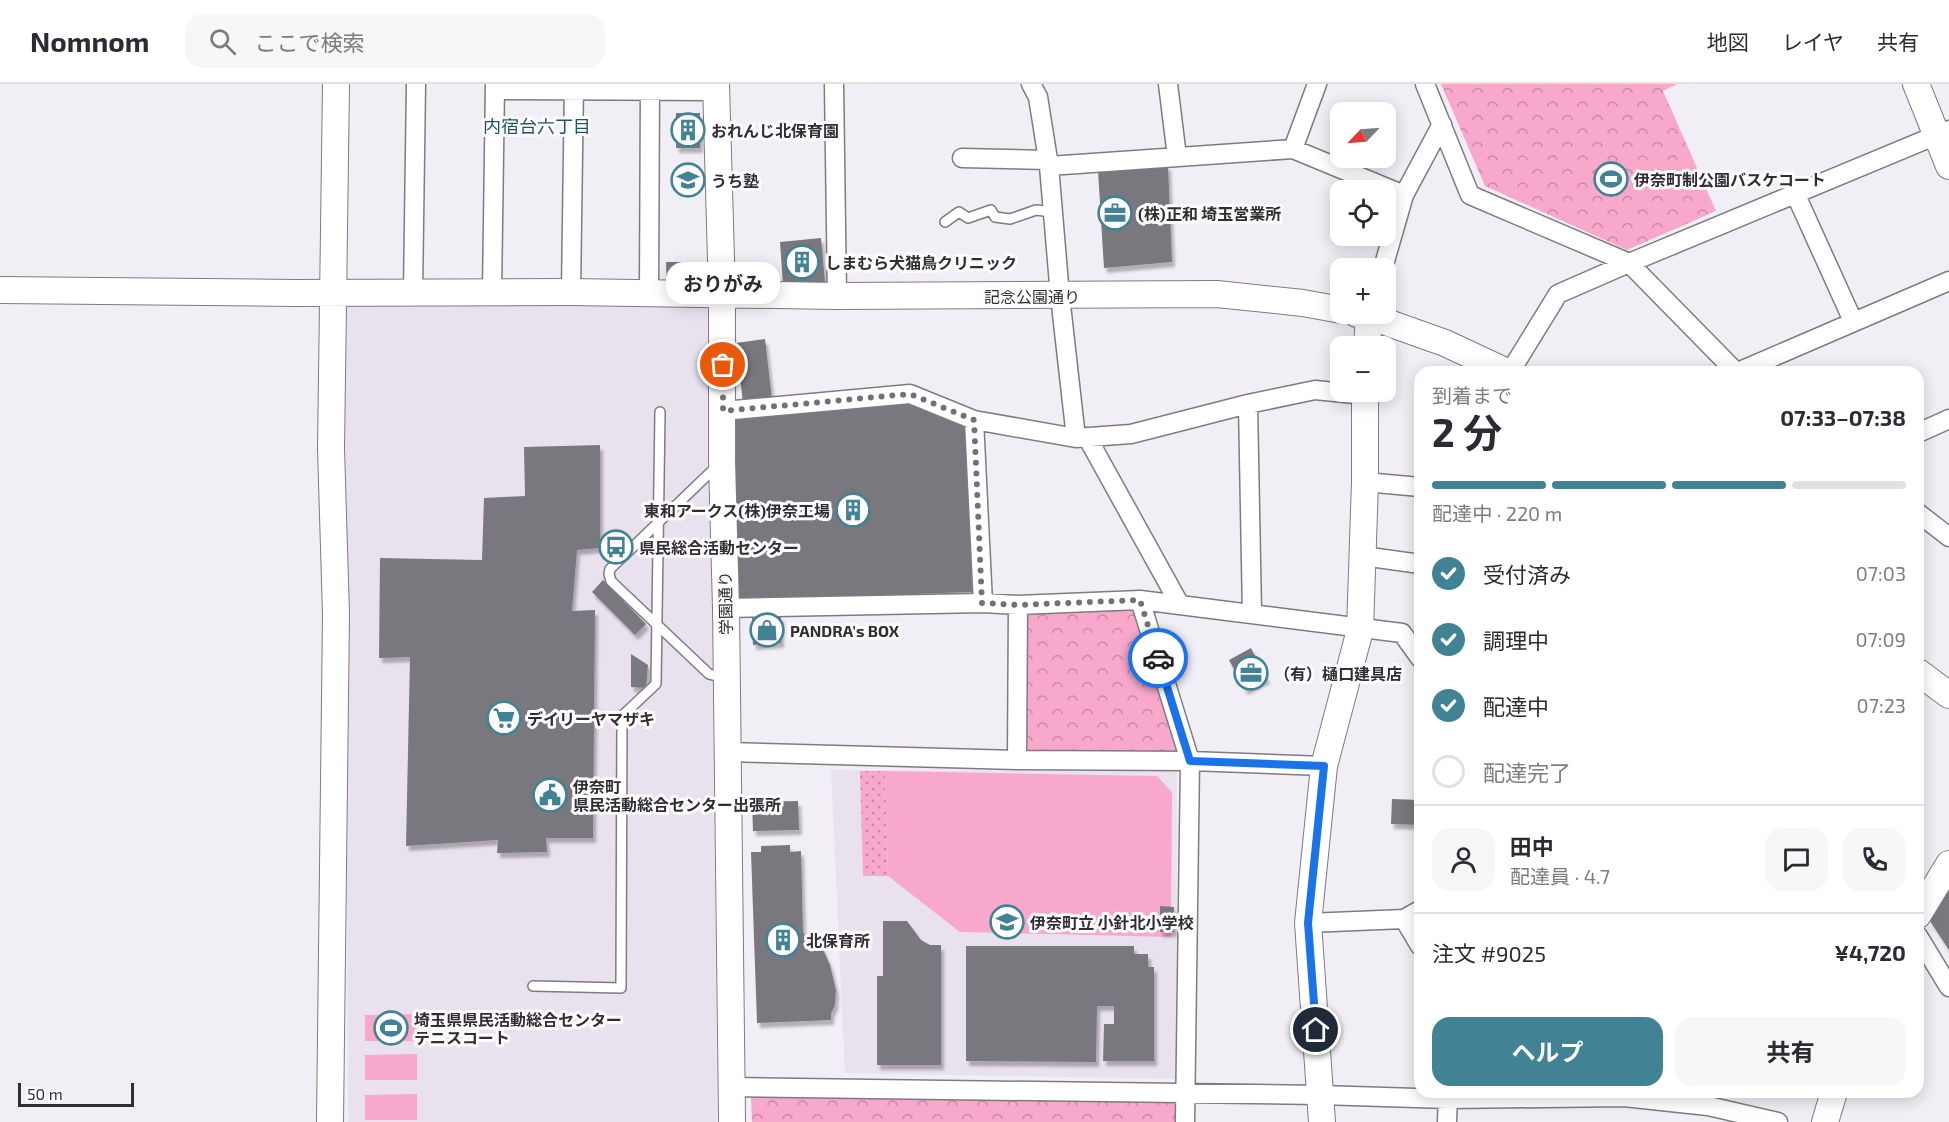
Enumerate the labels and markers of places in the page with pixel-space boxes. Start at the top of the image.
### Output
building icon: おれんじ北保育園 [670,112,706,148]
place label: おれんじ北保育園 [711,121,839,140]
sports icon: 伊奈町制公園バスケコート [1593,161,1629,197]
school or university icon: うち塾 [670,162,706,198]
place label: 伊奈町制公園バスケコート [1633,170,1826,189]
place label: うち塾 [711,171,759,190]
office icon: (株)正和 埼玉営業所 [1097,195,1133,231]
place label: (株)正和 埼玉営業所 [1138,204,1281,223]
building icon: しまむら犬猫鳥クリニック [784,244,820,280]
place label: しまむら犬猫鳥クリニック [825,253,1017,272]
callout: おりがみ [666,263,780,305]
pin [697,339,748,390]
building icon: 東和アークス(株)伊奈工場 [835,492,871,528]
place label: 東和アークス(株)伊奈工場 [644,501,830,520]
bus stop icon: 県民総合活動センター [598,529,634,565]
place label: 県民総合活動センター [639,538,799,557]
shop icon: PANDRA's BOX [749,612,785,648]
place label: PANDRA's BOX [790,621,900,640]
office icon: （有）樋口建具店 [1233,655,1269,691]
place label: （有）樋口建具店 [1274,664,1402,683]
supermarket icon: デイリーヤマザキ [486,700,522,736]
place label: デイリーヤマザキ [527,709,655,728]
public building icon: 伊奈町 県民活動総合センター出張所 [532,777,568,813]
place label: 伊奈町 県民活動総合センター出張所 [572,777,781,814]
school or university icon: 伊奈町立 小針北小学校 [989,904,1025,940]
place label: 伊奈町立 小針北小学校 [1029,913,1193,932]
building icon: 北保育所 [765,922,801,958]
place label: 北保育所 [806,931,870,950]
pin [1290,1004,1341,1055]
sports icon: 埼玉県県民活動総合センター テニスコート [373,1010,409,1046]
place label: 埼玉県県民活動総合センター テニスコート [414,1010,622,1047]

